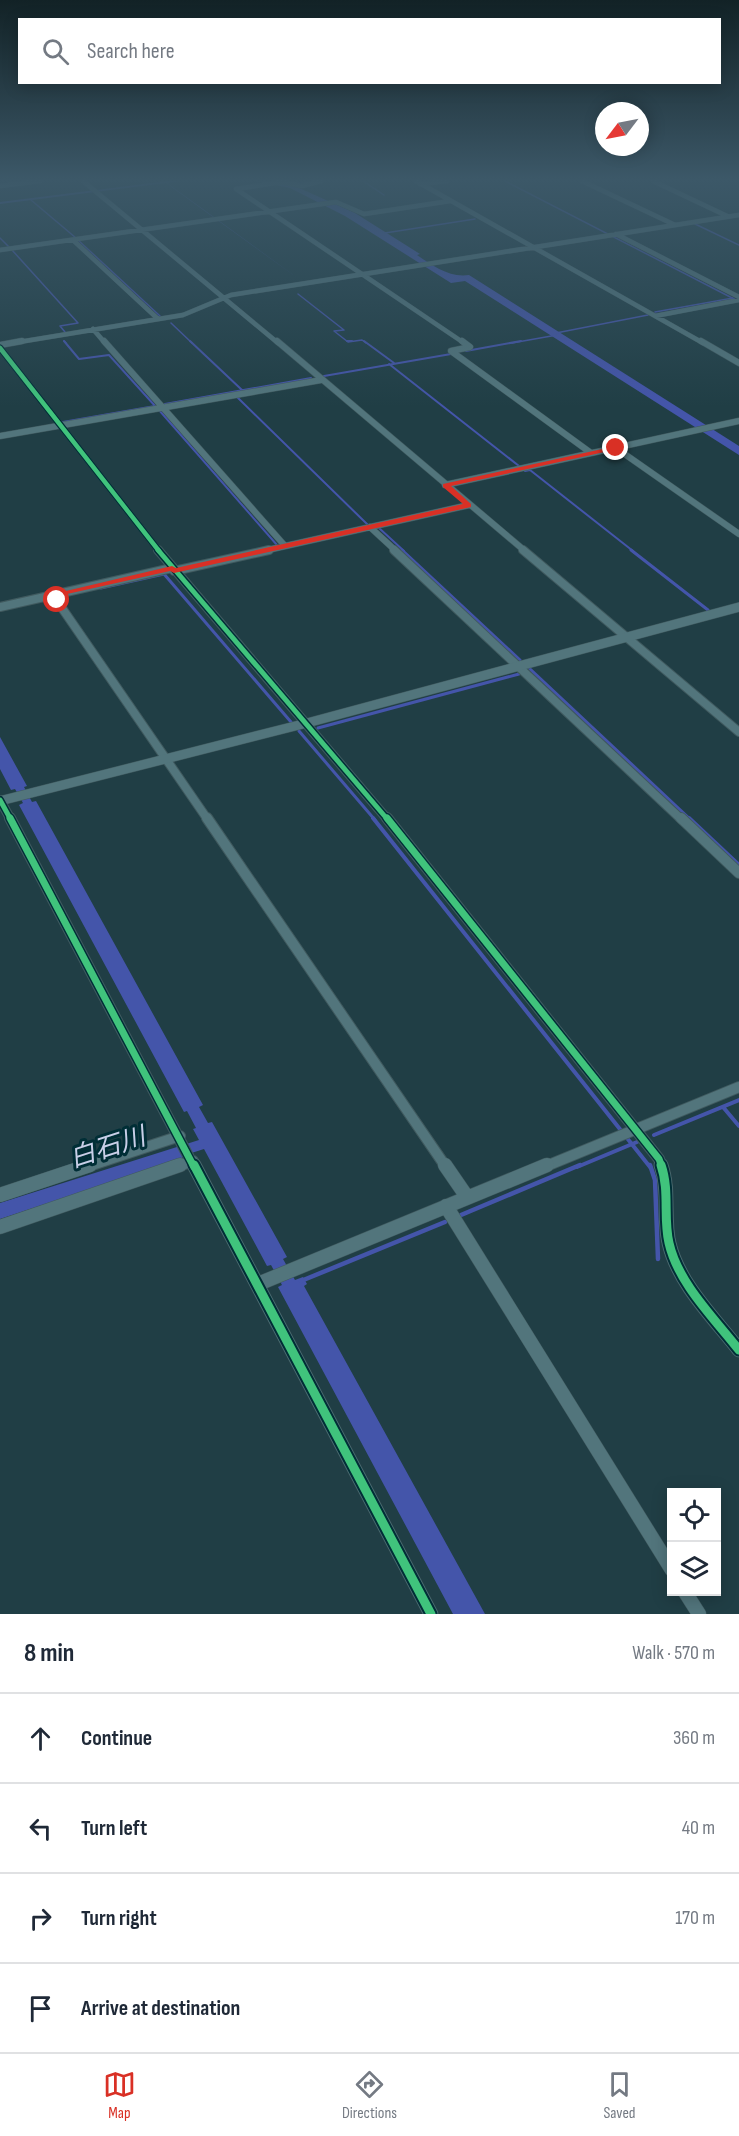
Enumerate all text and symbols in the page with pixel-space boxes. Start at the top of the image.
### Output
search box [18,18,721,84]
icon: search [39,35,72,68]
text: Search here [87,38,174,65]
north arrow [595,102,649,156]
route end [602,434,628,460]
route start [43,586,69,612]
water label: 白石川 [66,1121,152,1175]
map controls [667,1488,721,1596]
button: locate [667,1488,721,1542]
button: layers [667,1542,721,1596]
text: 8 min [24,1638,74,1669]
text: Walk · 570 m [632,1641,715,1665]
icon: ahead [24,1722,57,1755]
text: Continue [81,1725,152,1752]
text: 360 m [673,1726,715,1750]
icon: left [24,1812,57,1845]
text: Turn left [81,1815,147,1842]
text: 40 m [682,1816,715,1840]
icon: right [24,1902,57,1935]
text: Turn right [81,1905,157,1932]
text: 170 m [675,1906,715,1930]
icon: arrive [24,1992,57,2025]
text: Arrive at destination [81,1995,240,2022]
tab: Map [103,2068,136,2123]
tab: Directions [342,2068,397,2123]
tab: Saved [603,2068,636,2123]

